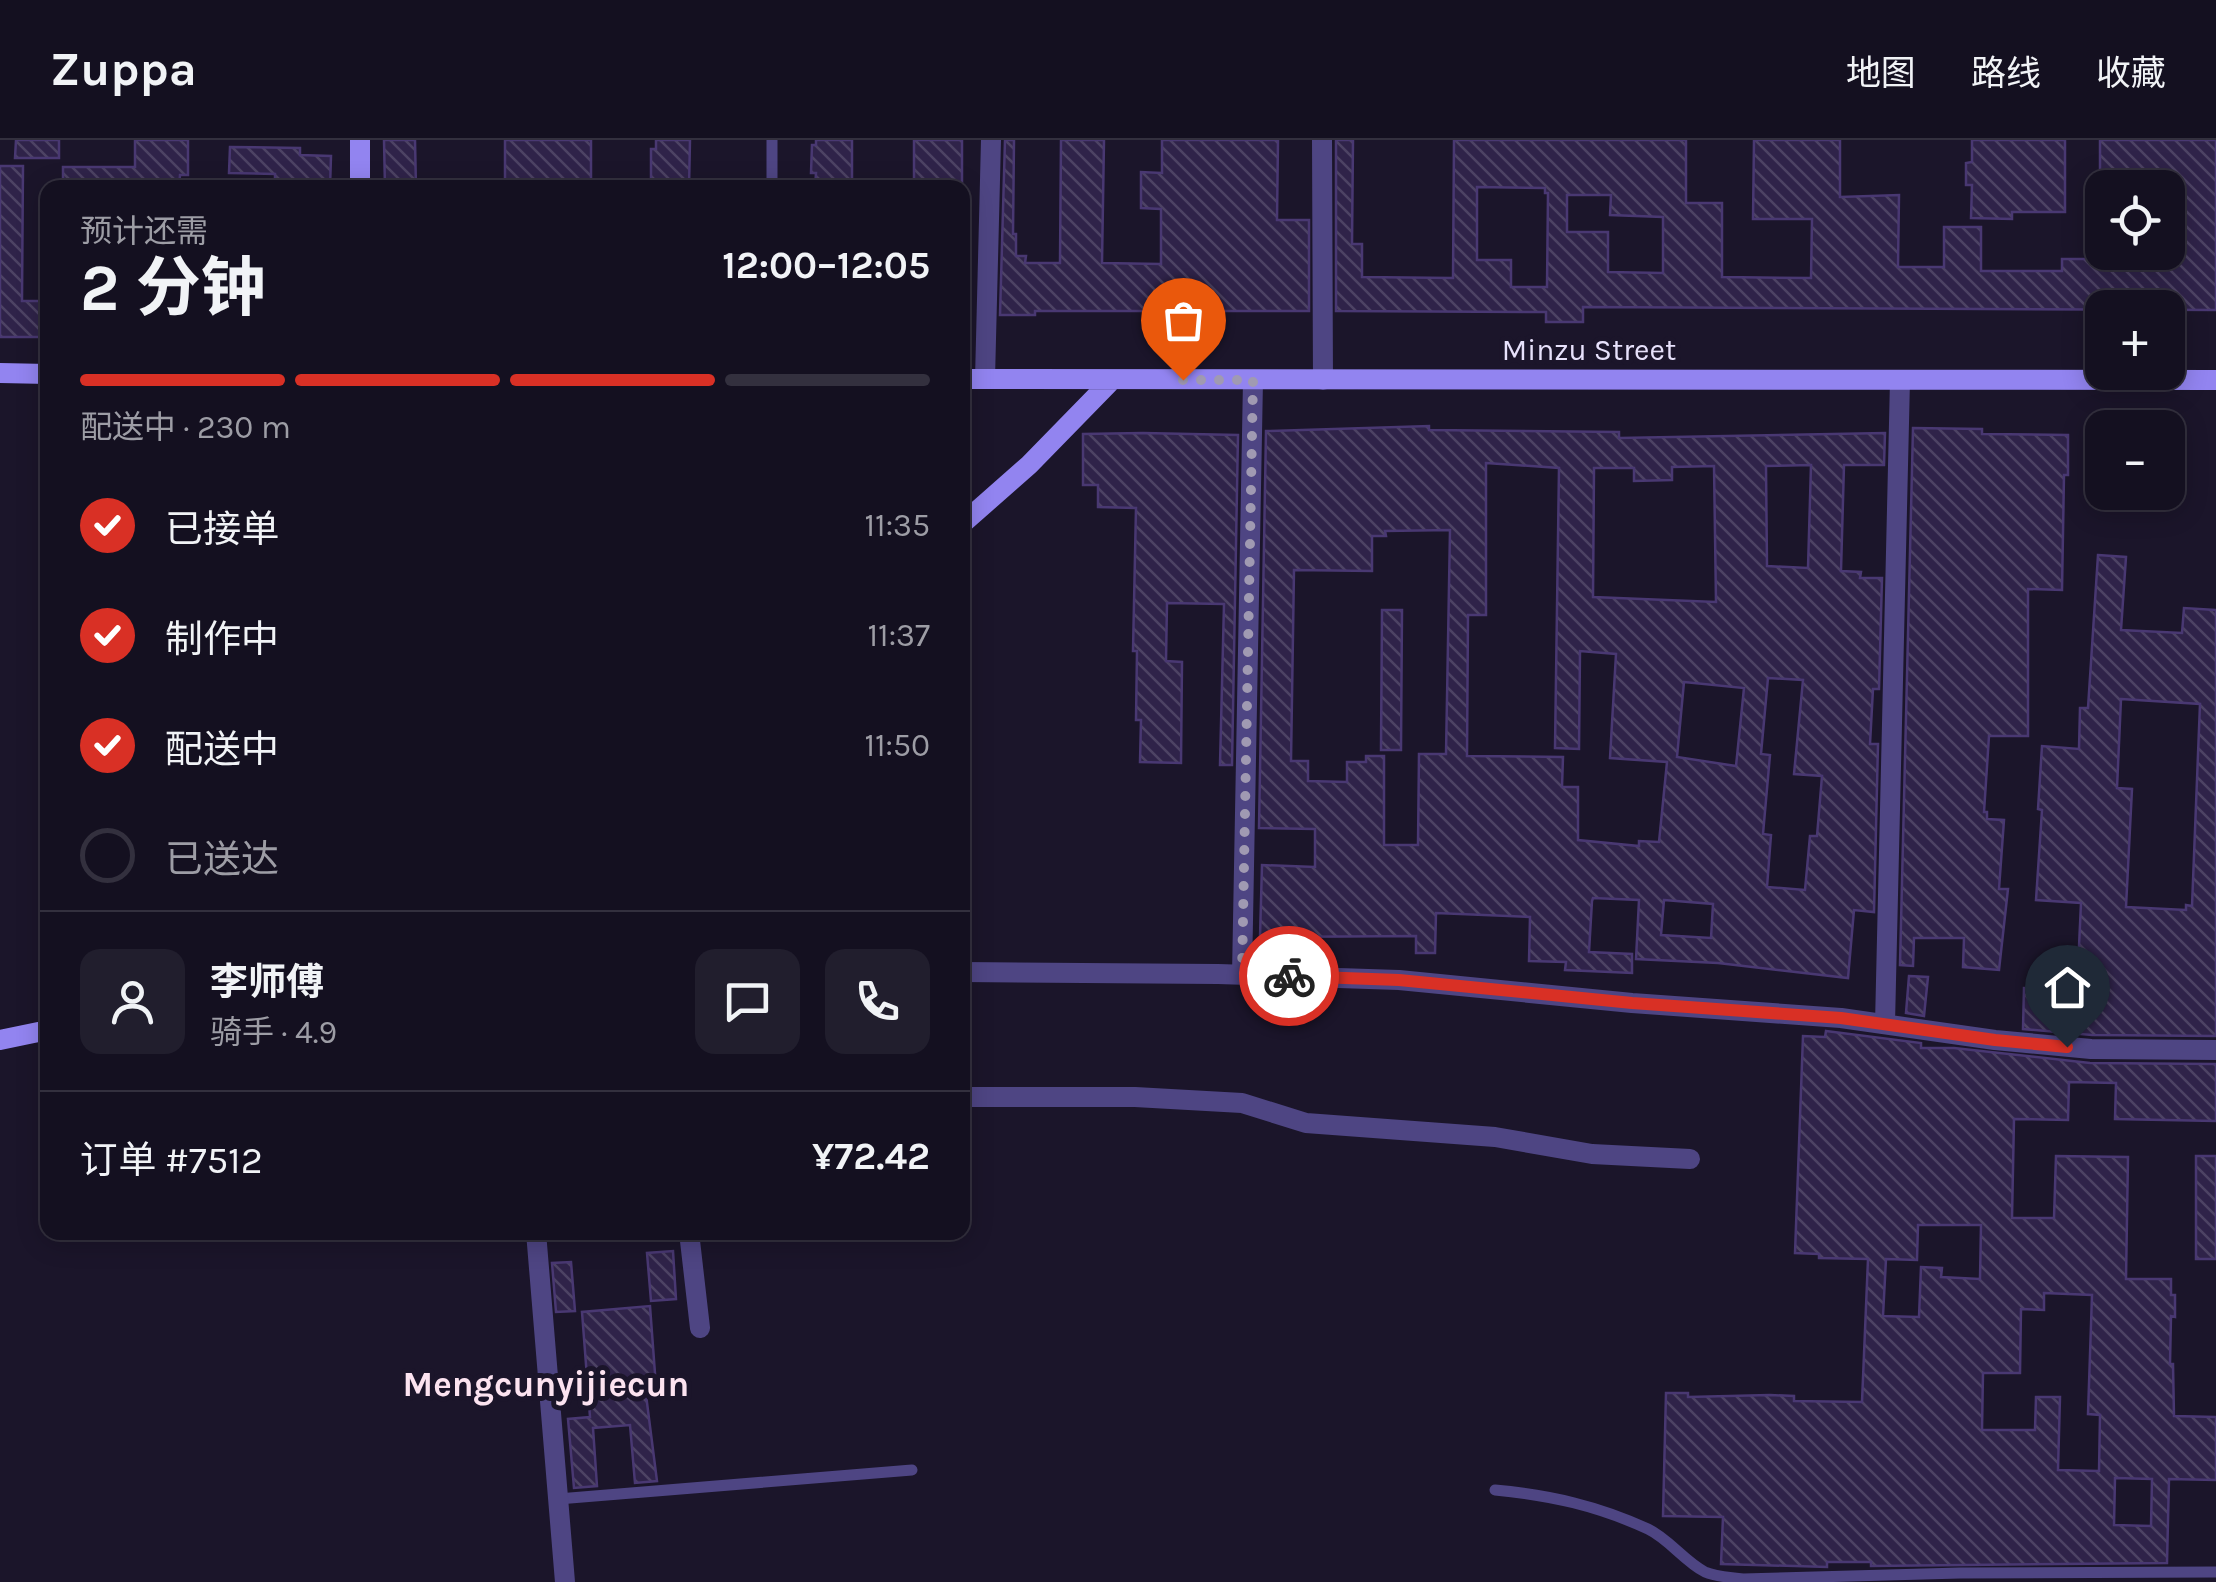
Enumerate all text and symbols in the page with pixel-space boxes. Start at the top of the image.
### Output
text: Zuppa [50,41,197,97]
text: 地图 [1846,53,1916,94]
text: 路线 [1971,53,2041,94]
text: 收藏 [2096,53,2166,94]
map controls [2085,170,2185,510]
button: locate [2085,170,2185,270]
text: 预计还需 [80,213,208,250]
text: 12:00–12:05 [722,243,930,288]
text: 2 分钟 [80,250,266,326]
pin [1141,278,1226,381]
button: + [2085,290,2185,390]
icon: bag [1156,293,1211,348]
street label: Minzu Street [1502,332,1676,368]
text: 配送中 · 230 m [80,409,291,446]
button: − [2085,410,2185,510]
icon: check [80,498,135,553]
text: 已接单 [165,507,279,552]
text: 11:35 [865,507,930,544]
icon: check [80,608,135,663]
text: 制作中 [165,617,279,662]
text: 11:37 [868,617,930,654]
icon: check [80,718,135,773]
text: 配送中 [165,727,279,772]
text: 11:50 [864,727,930,764]
text: 已送达 [165,837,279,882]
courier [1239,926,1339,1026]
pin [2025,945,2110,1048]
button: person [80,949,185,1054]
button: chat [695,949,800,1054]
button: phone [825,949,930,1054]
icon: bike [1262,949,1317,1004]
text: 李师傅 [210,960,324,1005]
icon: home [2040,960,2095,1015]
text: 骑手 · 4.9 [210,1014,337,1051]
text: ¥72.42 [812,1134,930,1179]
text: 订单 #7512 [80,1138,263,1183]
district label: Mengcunyijiecun [403,1364,689,1406]

